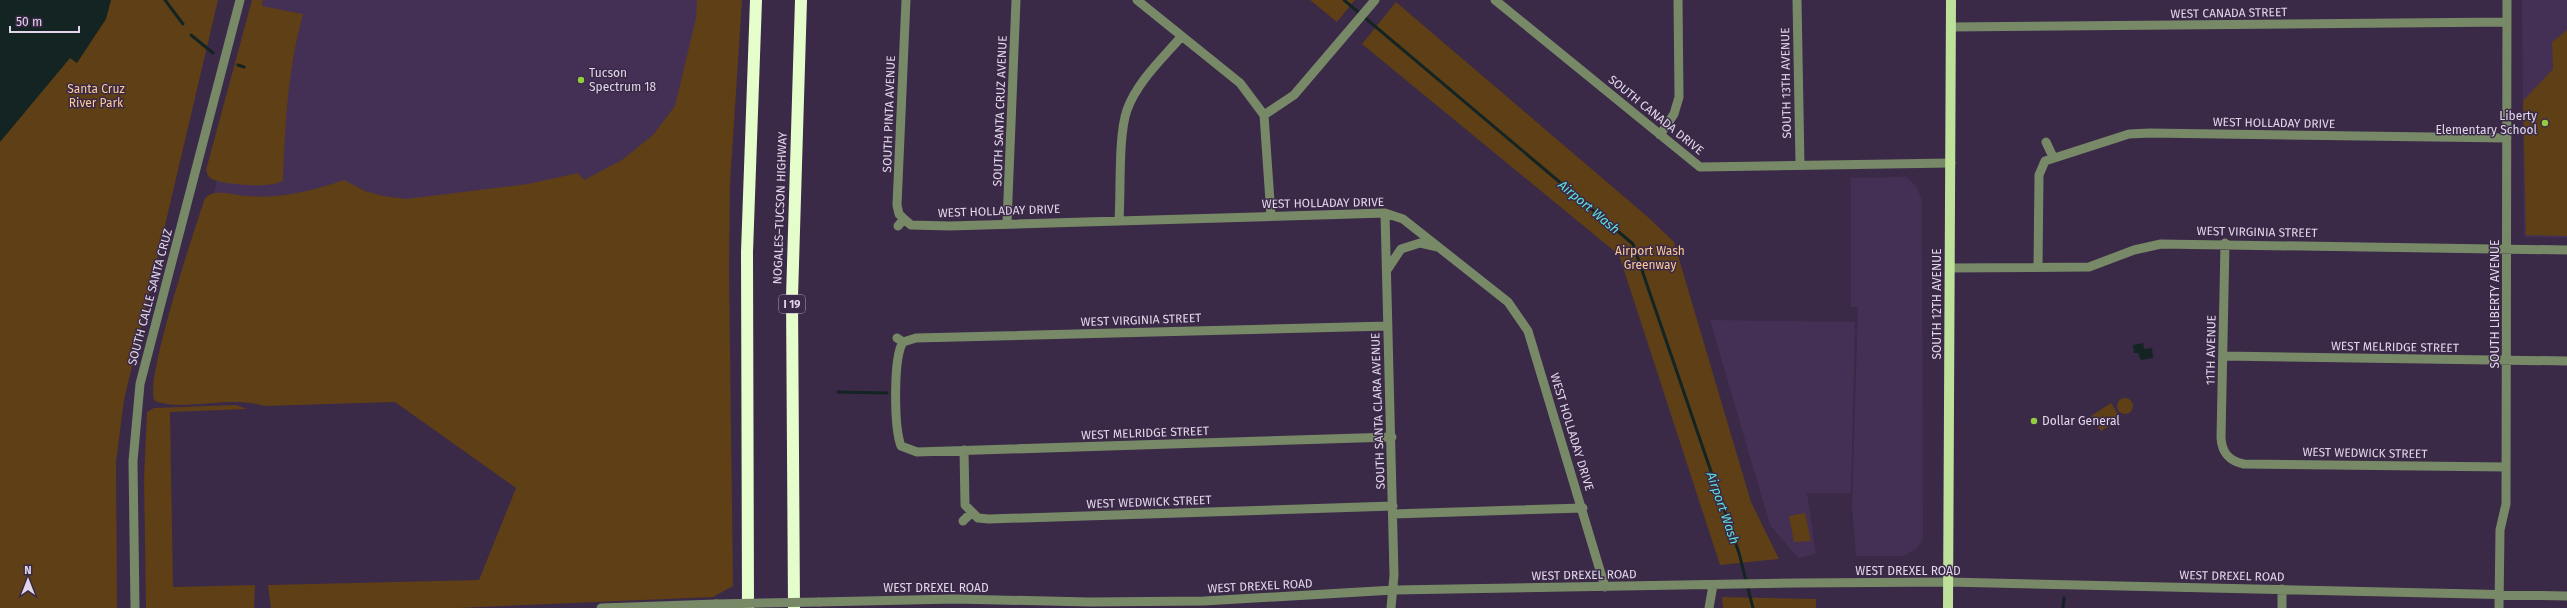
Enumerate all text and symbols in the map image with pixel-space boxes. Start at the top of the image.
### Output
street label: WEST CANADA STREET [2170,5,2288,21]
scale bar [10,8,79,34]
text: 50 m [16,15,42,29]
street label: SOUTH 13TH AVENUE [1778,27,1794,139]
street label: SOUTH SANTA CRUZ AVENUE [990,35,1010,187]
street label: SOUTH PINTA AVENUE [880,55,898,173]
place label: Tucson Spectrum 18 [589,66,657,94]
street label: SOUTH CANADA DRIVE [1606,72,1706,158]
marker: Tucson Spectrum 18 [576,75,586,85]
park label: Santa Cruz River Park [67,82,125,110]
place label: Liberty Elementary School [2435,109,2537,137]
street label: WEST HOLLADAY DRIVE [2213,115,2335,131]
marker: Liberty Elementary School [2540,118,2550,128]
street label: NOGALES–TUCSON HIGHWAY [770,131,790,285]
water label: Airport Wash [1555,176,1623,237]
street label: WEST HOLLADAY DRIVE [1262,195,1384,211]
street label: WEST HOLLADAY DRIVE [938,202,1060,220]
street label: WEST VIRGINIA STREET [2196,224,2318,240]
street label: SOUTH CALLE SANTA CRUZ [125,227,175,367]
street label: SOUTH LIBERTY AVENUE [2488,240,2502,368]
park label: Airport Wash Greenway [1615,244,1685,272]
street label: SOUTH 12TH AVENUE [1930,248,1944,360]
road number: I 19 [779,295,805,313]
street label: WEST VIRGINIA STREET [1080,311,1202,329]
street label: 11TH AVENUE [2203,315,2219,385]
street label: SOUTH SANTA CLARA AVENUE [1368,332,1388,490]
street label: WEST MELRIDGE STREET [2331,339,2460,355]
street label: WEST HOLLADAY DRIVE [1547,371,1597,493]
place label: Dollar General [2042,414,2120,428]
marker: Dollar General [2029,416,2039,426]
street label: WEST MELRIDGE STREET [1081,424,1210,442]
street label: WEST WEDWICK STREET [2302,445,2428,461]
water label: Airport Wash [1703,469,1742,546]
street label: WEST WEDWICK STREET [1086,493,1213,511]
north arrow [8,560,48,600]
text: N [24,564,32,577]
street label: WEST DREXEL ROAD [1855,564,1961,578]
street label: WEST DREXEL ROAD [1531,567,1637,583]
street label: WEST DREXEL ROAD [2179,568,2285,584]
street label: WEST DREXEL ROAD [1207,576,1313,596]
street label: WEST DREXEL ROAD [883,581,989,595]

